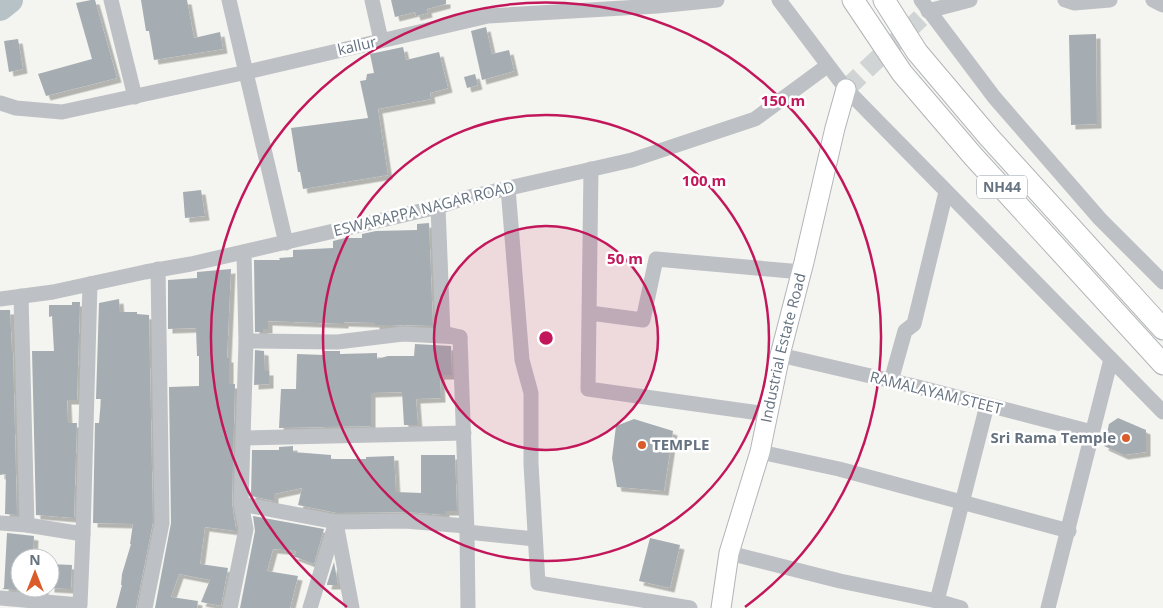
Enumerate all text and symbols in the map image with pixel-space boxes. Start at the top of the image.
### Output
street label: kallur [335,31,378,59]
text: 150 m [761,90,805,110]
text: 100 m [682,170,726,190]
street label: ESWARAPPA NAGAR ROAD [331,176,516,240]
road number: NH44 [977,176,1027,198]
text: 50 m [607,248,643,268]
street label: Industrial Estate Road [755,271,810,424]
centre of rings [537,329,555,347]
street label: RAMALAYAM STEET [868,366,1005,418]
place label: Sri Rama Temple [991,427,1116,447]
marker: Sri Rama Temple [1120,432,1132,444]
place label: TEMPLE [652,434,710,454]
marker: TEMPLE [636,439,648,451]
north arrow [10,548,60,598]
text: N [29,550,41,569]

